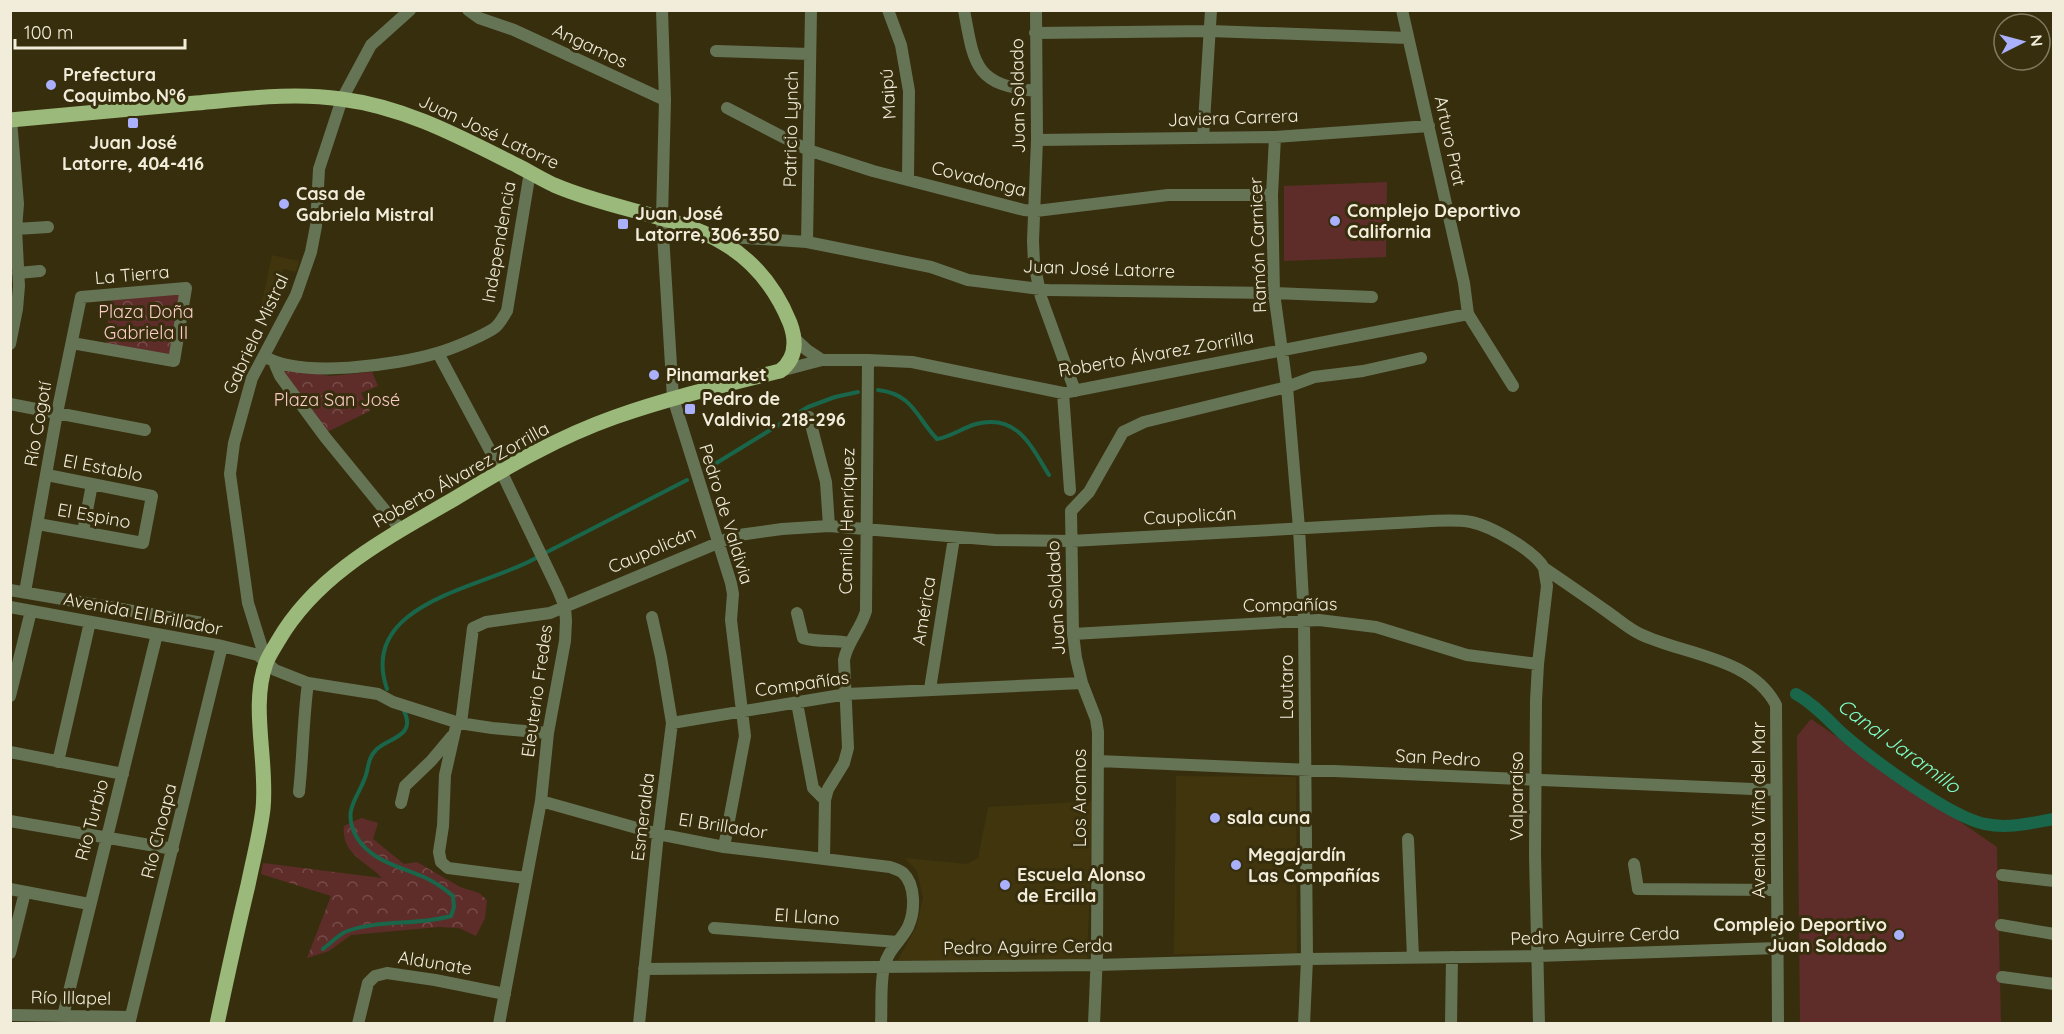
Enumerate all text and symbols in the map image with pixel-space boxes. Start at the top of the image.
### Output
scale bar [15,12,184,50]
north arrow [1992,12,2052,72]
street label: Angamos [549,18,631,73]
text: 100 m [24,21,73,44]
text: N [2026,34,2047,47]
street label: Juan Soldado [1005,38,1030,154]
place label: Prefectura Coquimbo N°6 [63,63,186,107]
street label: Maipú [874,68,901,120]
street label: Patricio Lynch [778,70,803,188]
marker: Prefectura Coquimbo N°6 [44,78,58,92]
street label: Juan José Latorre [415,89,563,174]
street label: Arturo Prat [1430,94,1471,188]
street label: Javiera Carrera [1167,104,1299,131]
marker: Juan José Latorre, 404-416 [126,116,140,130]
place label: Juan José Latorre, 404-416 [62,131,204,175]
street label: Covadonga [929,156,1029,201]
street label: Ramón Carnicer [1244,177,1271,313]
street label: Independencia [477,179,521,304]
place label: Casa de Gabriela Mistral [296,182,434,226]
marker: Casa de Gabriela Mistral [277,197,291,211]
place label: Complejo Deportivo California [1347,199,1521,243]
place label: Juan José Latorre, 306-350 [635,202,780,246]
marker: Complejo Deportivo California [1328,214,1342,228]
marker: Juan José Latorre, 306-350 [616,217,630,231]
street label: Juan José Latorre [1022,254,1176,283]
street label: La Tierra [94,260,170,289]
street label: Gabriela Mistral [218,270,294,398]
park label: Plaza Doña Gabriela II [98,300,194,344]
street label: Roberto Álvarez Zorrilla [1056,325,1255,382]
place label: Pinamarket [666,363,767,386]
marker: Pinamarket [647,368,661,382]
street label: Río Cogotí [19,379,56,468]
place label: Pedro de Valdivia, 218-296 [702,387,846,431]
park label: Plaza San José [274,388,400,411]
marker: Pedro de Valdivia, 218-296 [683,402,697,416]
street label: Roberto Álvarez Zorrilla [369,417,553,533]
street label: Pedro de Valdivia [694,441,759,587]
street label: Camilo Henríquez [834,447,859,595]
street label: El Establo [61,449,145,486]
street label: El Espino [56,498,133,533]
street label: Caupolicán [1143,502,1237,529]
street label: Caupolicán [604,521,699,578]
street label: Juan Soldado [1041,540,1070,656]
street label: América [907,575,940,647]
street label: Avenida El Brillador [62,587,225,640]
street label: Compañías [1243,592,1337,617]
street label: Eleuterio Fredes [516,623,557,759]
street label: Lautaro [1275,655,1298,719]
street label: Compañías [754,666,850,701]
water label: Canal Jaramillo [1833,693,1966,799]
street label: Avenida Viña del Mar [1747,722,1770,898]
street label: San Pedro [1395,744,1481,771]
street label: Los Aromos [1068,749,1091,847]
street label: Valparaíso [1505,751,1528,841]
street label: Esmeralda [626,772,659,862]
street label: Río Turbio [70,777,113,863]
street label: Río Choapa [136,781,181,881]
place label: sala cuna [1227,806,1310,829]
street label: El Brillador [677,807,769,844]
marker: sala cuna [1208,811,1222,825]
place label: Megajardín Las Compañías [1248,843,1380,887]
marker: Megajardín Las Compañías [1229,858,1243,872]
place label: Escuela Alonso de Ercilla [1017,863,1146,907]
marker: Escuela Alonso de Ercilla [998,878,1012,892]
street label: El Llano [774,903,840,930]
place label: Complejo Deportivo Juan Soldado [1713,913,1887,957]
street label: Pedro Aguirre Cerda [1510,921,1680,950]
marker: Complejo Deportivo Juan Soldado [1892,928,1906,942]
street label: Pedro Aguirre Cerda [943,934,1113,959]
street label: Aldunate [396,945,474,980]
street label: Río Illapel [31,985,112,1010]

